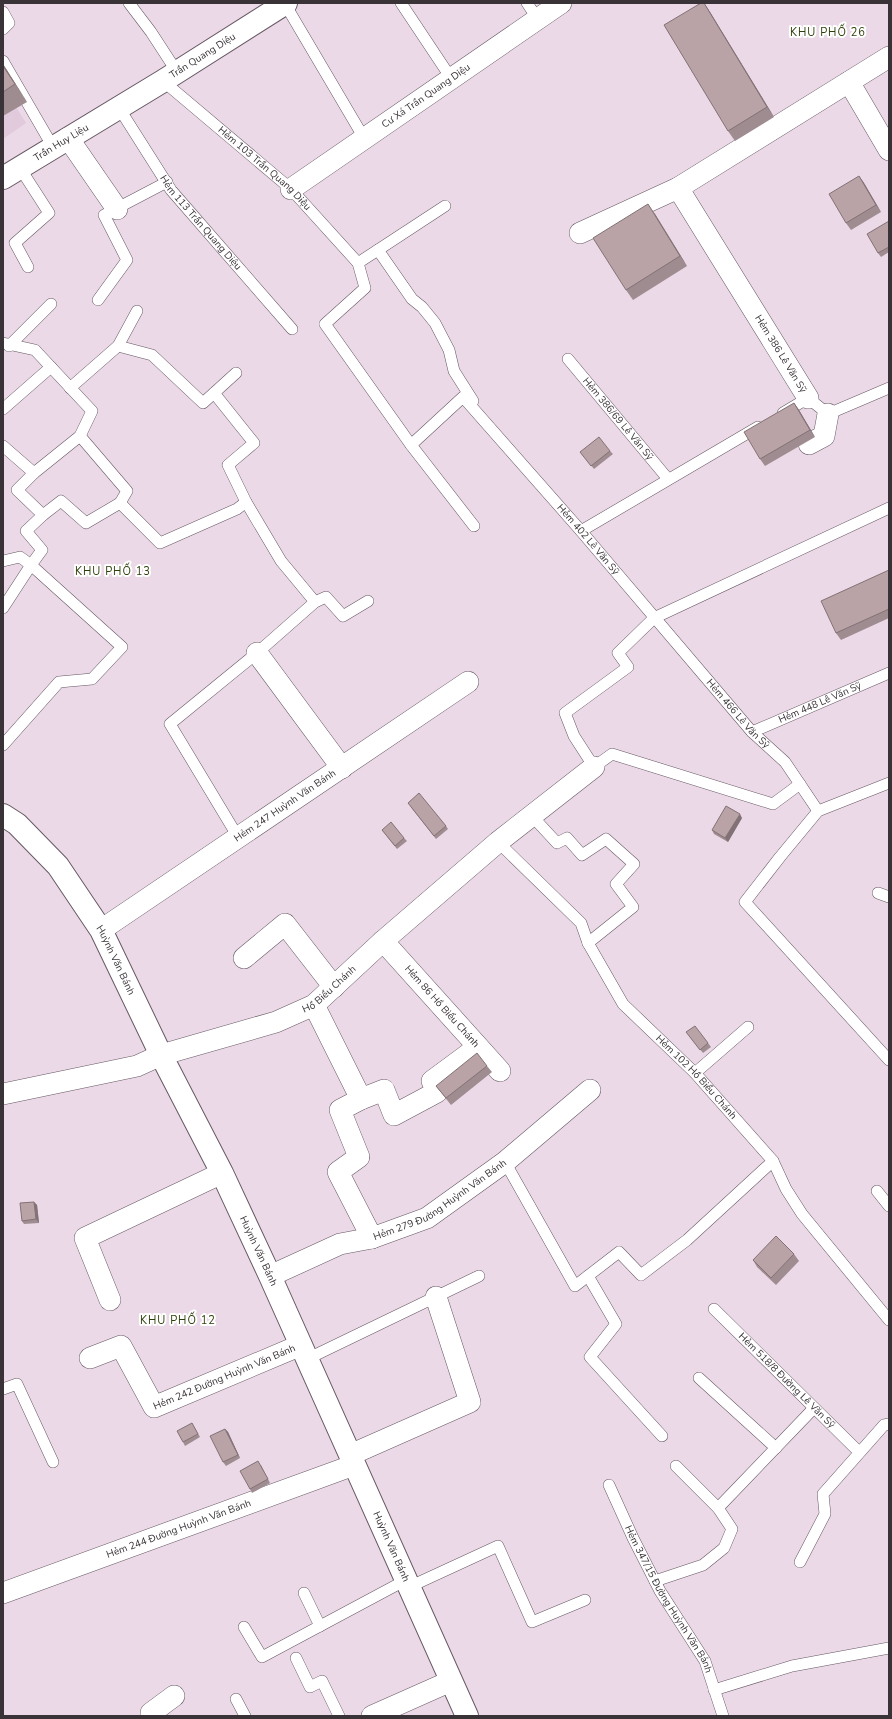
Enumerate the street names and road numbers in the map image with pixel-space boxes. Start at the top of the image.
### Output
street label: Trần Quang Diệu [167,30,238,82]
street label: Cư Xá Trần Quang Diệu [379,60,473,132]
street label: Trần Huy Liệu [31,121,91,165]
street label: Hẻm 103 Trần Quang Diệu [215,123,314,214]
street label: Hẻm 113 Trần Quang Diệu [156,172,245,273]
street label: Hẻm 386 Lê Văn Sỹ [751,312,810,396]
street label: Hẻm 386/69 Lê Văn Sỹ [579,375,657,464]
street label: Hẻm 402 Lê Văn Sỹ [554,501,623,579]
street label: Hẻm 466 Lê Văn Sỹ [703,676,773,752]
street label: Hẻm 448 Lê Văn Sỹ [776,678,864,727]
street label: Hẻm 247 Huỳnh Văn Bánh [231,766,339,845]
street label: Huỳnh Văn Bánh [93,923,138,997]
street label: Hồ Biểu Chánh [300,962,359,1016]
street label: Hẻm 86 Hồ Biểu Chánh [401,962,483,1051]
street label: Hẻm 102 Hồ Biểu Chánh [652,1032,740,1122]
street label: Hẻm 279 Đường Huỳnh Văn Bánh [371,1156,509,1244]
street label: Huỳnh Văn Bánh [236,1214,281,1288]
street label: Hẻm 518/8 Đường Lê Văn Sỹ [735,1330,839,1432]
street label: Hẻm 242 Đường Huỳnh Văn Bánh [151,1341,298,1414]
street label: Hẻm 244 Đường Huỳnh Văn Bánh [104,1496,253,1562]
street label: Huỳnh Văn Bánh [369,1509,413,1584]
street label: Hẻm 347/15 Đường Huỳnh Văn Bánh [621,1523,715,1675]

